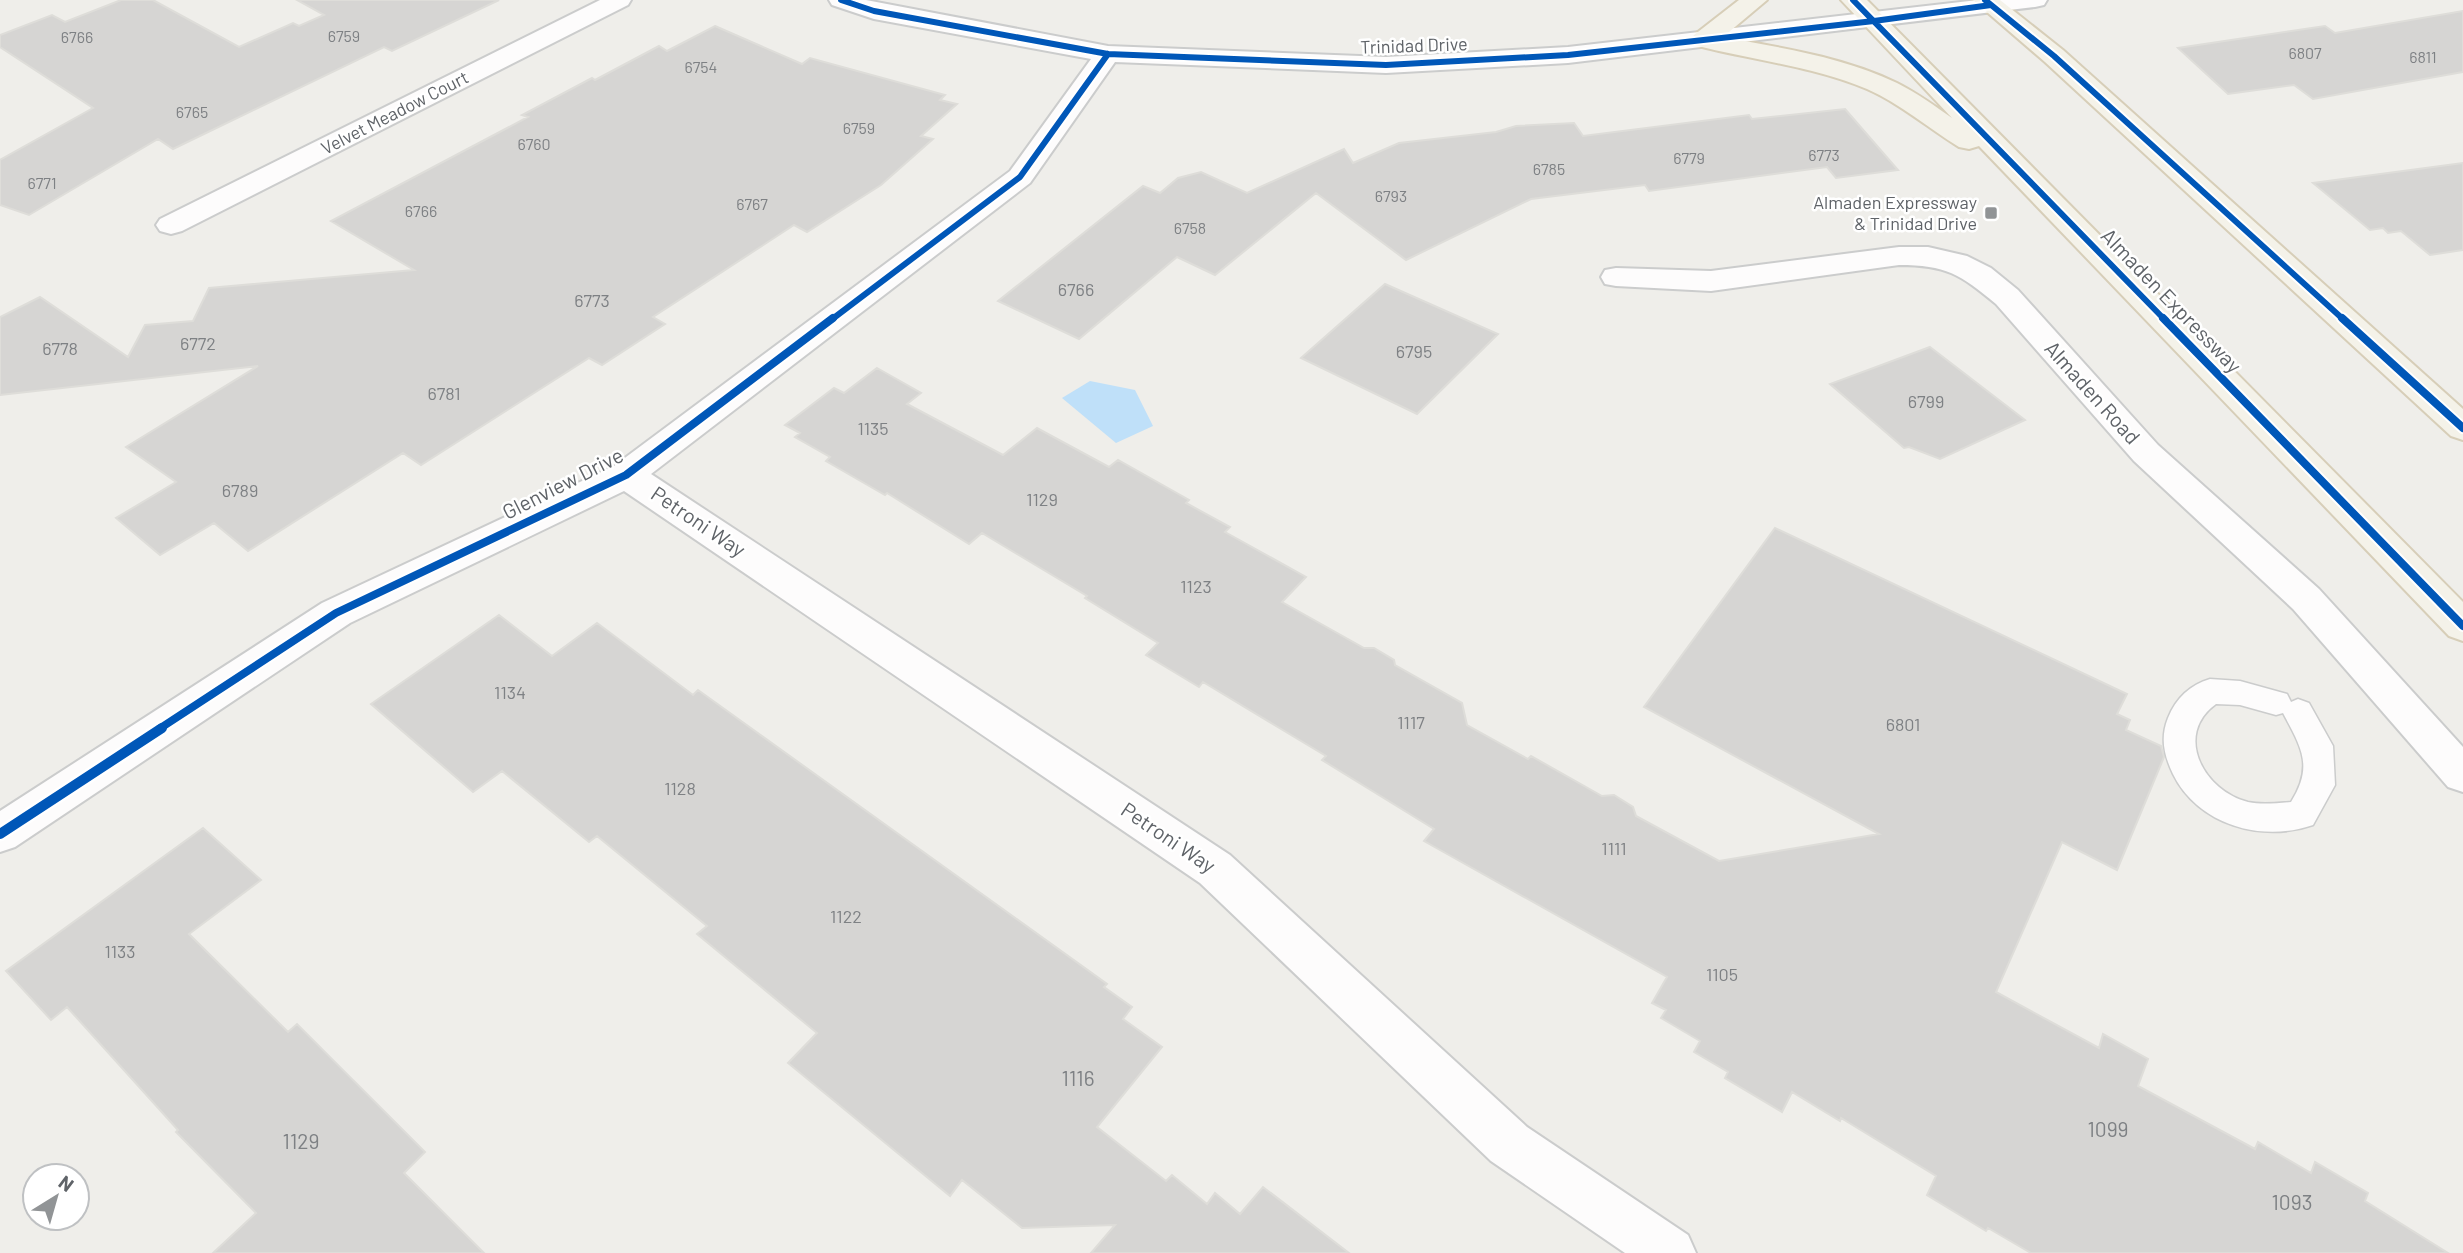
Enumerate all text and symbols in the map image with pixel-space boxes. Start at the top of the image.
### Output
house number: 6759 [328,26,360,45]
house number: 6766 [61,27,93,46]
street label: Trinidad Drive [1360,32,1468,58]
house number: 6807 [2288,43,2322,62]
house number: 6811 [2409,47,2437,66]
house number: 6754 [685,57,717,76]
street label: Velvet Meadow Court [317,65,472,159]
house number: 6765 [176,102,208,121]
house number: 6759 [843,118,875,137]
house number: 6760 [517,134,551,153]
house number: 6773 [1808,145,1840,164]
house number: 6779 [1673,148,1705,167]
house number: 6785 [1533,159,1565,178]
house number: 6771 [27,173,57,192]
house number: 6793 [1375,186,1407,205]
place label: Almaden Expressway & Trinidad Drive [1813,191,1977,234]
house number: 6767 [736,194,768,213]
house number: 6766 [405,201,437,220]
marker: Almaden Expressway & Trinidad Drive [1983,205,1999,221]
house number: 6758 [1174,218,1206,237]
street label: Almaden Expressway [2097,223,2248,378]
house number: 6766 [1058,278,1094,300]
house number: 6773 [574,289,610,311]
house number: 6772 [180,332,216,354]
street label: Almaden Road [2040,335,2146,449]
house number: 6778 [42,337,78,359]
house number: 6795 [1396,340,1432,362]
house number: 6781 [428,382,460,404]
house number: 6799 [1908,390,1944,412]
house number: 1135 [857,417,889,439]
street label: Glenview Drive [498,441,627,524]
house number: 6789 [222,479,258,501]
street label: Petroni Way [647,480,751,562]
house number: 1129 [1026,488,1058,510]
house number: 1123 [1180,575,1212,597]
house number: 1134 [494,681,526,703]
house number: 1117 [1397,711,1425,733]
house number: 6801 [1886,713,1920,735]
house number: 1128 [664,777,696,799]
street label: Petroni Way [1117,796,1221,878]
house number: 1111 [1601,837,1627,859]
house number: 1122 [830,905,862,927]
house number: 1133 [104,940,136,962]
house number: 1105 [1706,963,1738,985]
house number: 1116 [1062,1065,1095,1090]
house number: 1099 [2087,1116,2129,1141]
house number: 1129 [283,1128,319,1153]
north arrow [21,1162,91,1232]
text: N [55,1170,79,1196]
house number: 1093 [2272,1189,2312,1214]

